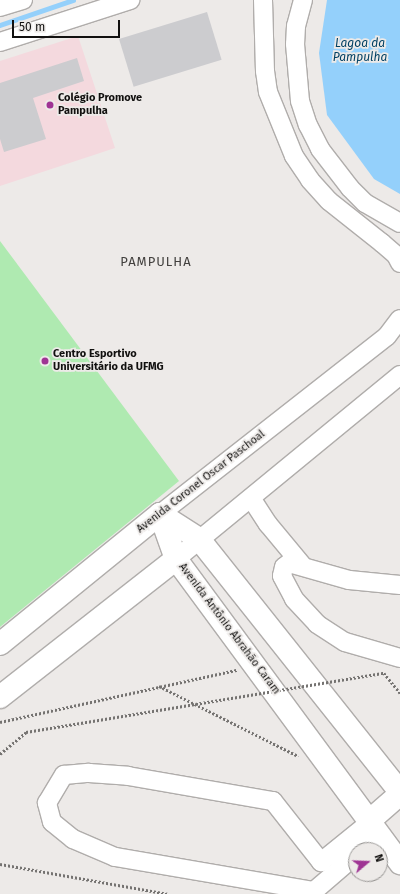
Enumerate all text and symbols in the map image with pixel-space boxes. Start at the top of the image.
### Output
scale bar [14,12,122,38]
text: 50 m [19,20,45,34]
water label: Lagoa da Pampulha [333,37,387,65]
place label: Colégio Promove Pampulha [58,92,142,118]
marker: Colégio Promove Pampulha [45,100,55,110]
district label: PAMPULHA [120,254,192,270]
place label: Centro Esportivo Universitário da UFMG [53,348,164,374]
marker: Centro Esportivo Universitário da UFMG [40,356,50,366]
street label: Avenida Coronel Oscar Paschoal [134,428,268,536]
street label: Avenida Antônio Abrahão Caram [175,561,283,697]
north arrow [348,842,388,882]
text: N [372,853,386,864]

